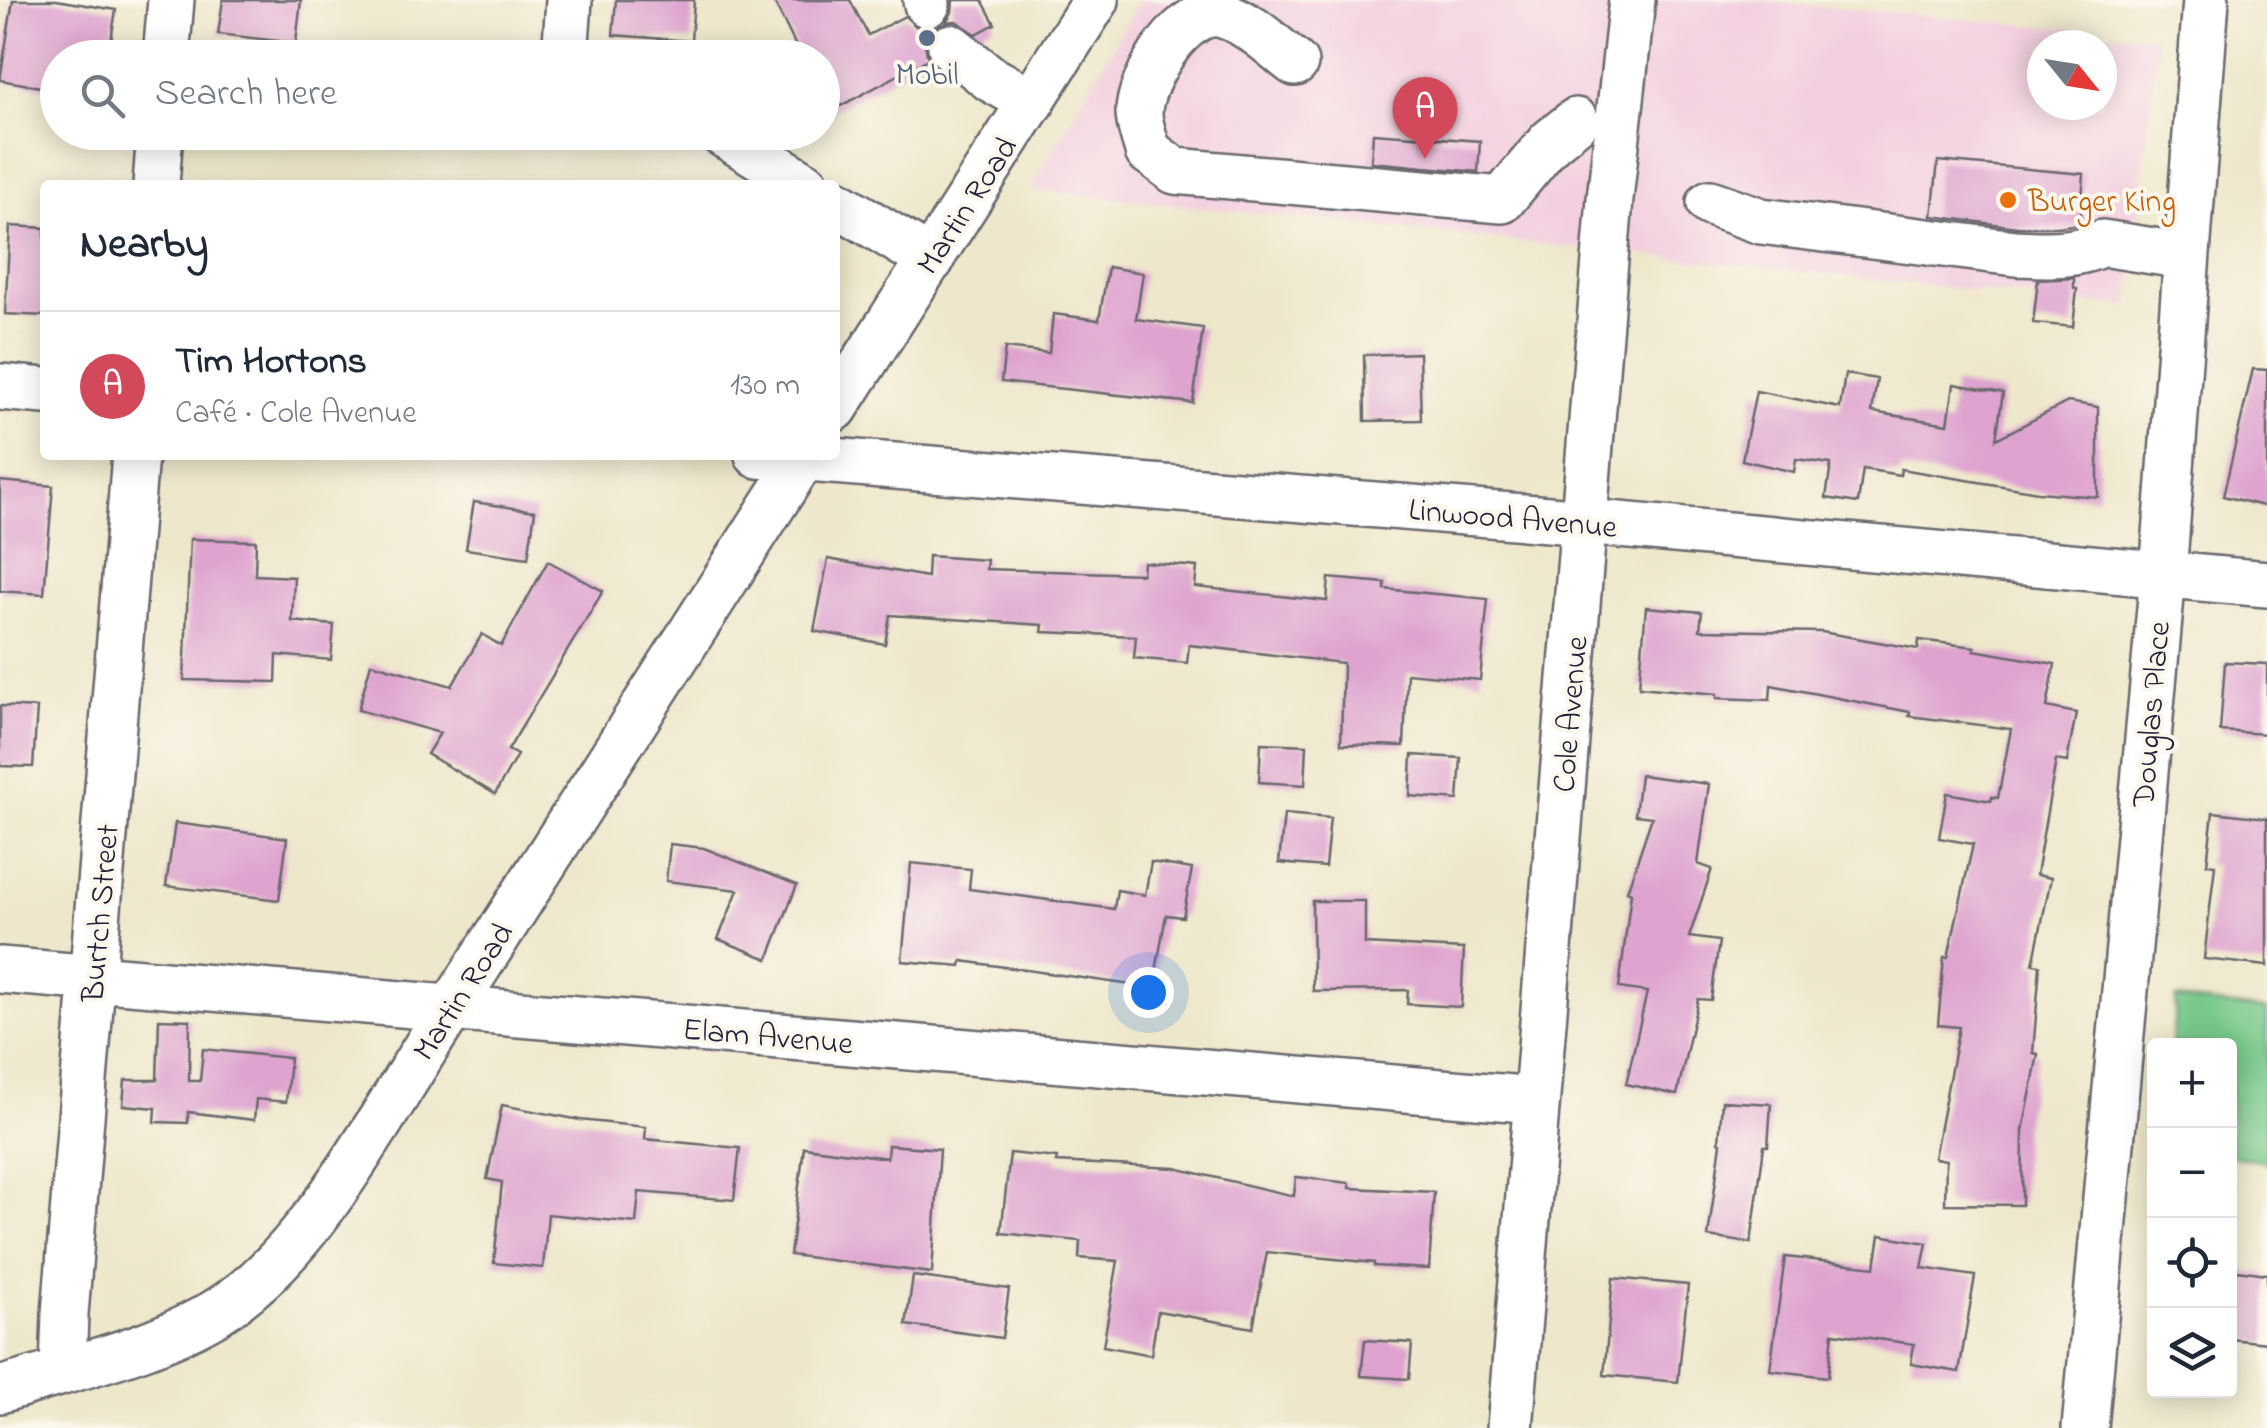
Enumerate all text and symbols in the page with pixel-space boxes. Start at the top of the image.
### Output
marker: Mobil [916,27,938,49]
north arrow [2027,30,2117,120]
search box [40,40,840,150]
place label: Mobil [895,53,959,100]
text: Search here [155,67,337,123]
icon: search [75,68,130,123]
pin: A [1392,76,1458,159]
street label: Martin Road [907,128,1031,285]
place label: Burger King [2027,180,2176,227]
marker: Burger King [1997,189,2019,211]
text: Nearby [80,215,208,276]
text: Tim Hortons [175,335,367,391]
text: A [103,363,122,410]
text: 130 m [730,363,800,410]
text: Café · Cole Avenue [175,391,417,438]
street label: Linwood Avenue [1407,488,1619,553]
street label: Douglas Place [2122,619,2185,810]
street label: Cole Avenue [1542,634,1603,794]
street label: Burtch Street [71,822,134,1005]
street label: Martin Road [403,914,527,1071]
your location [1123,967,1174,1018]
street label: Elam Avenue [681,1008,855,1069]
map controls [2147,1038,2237,1398]
button: + [2147,1038,2237,1128]
button: − [2147,1128,2237,1218]
button: locate [2147,1218,2237,1308]
button: layers [2147,1308,2237,1398]

